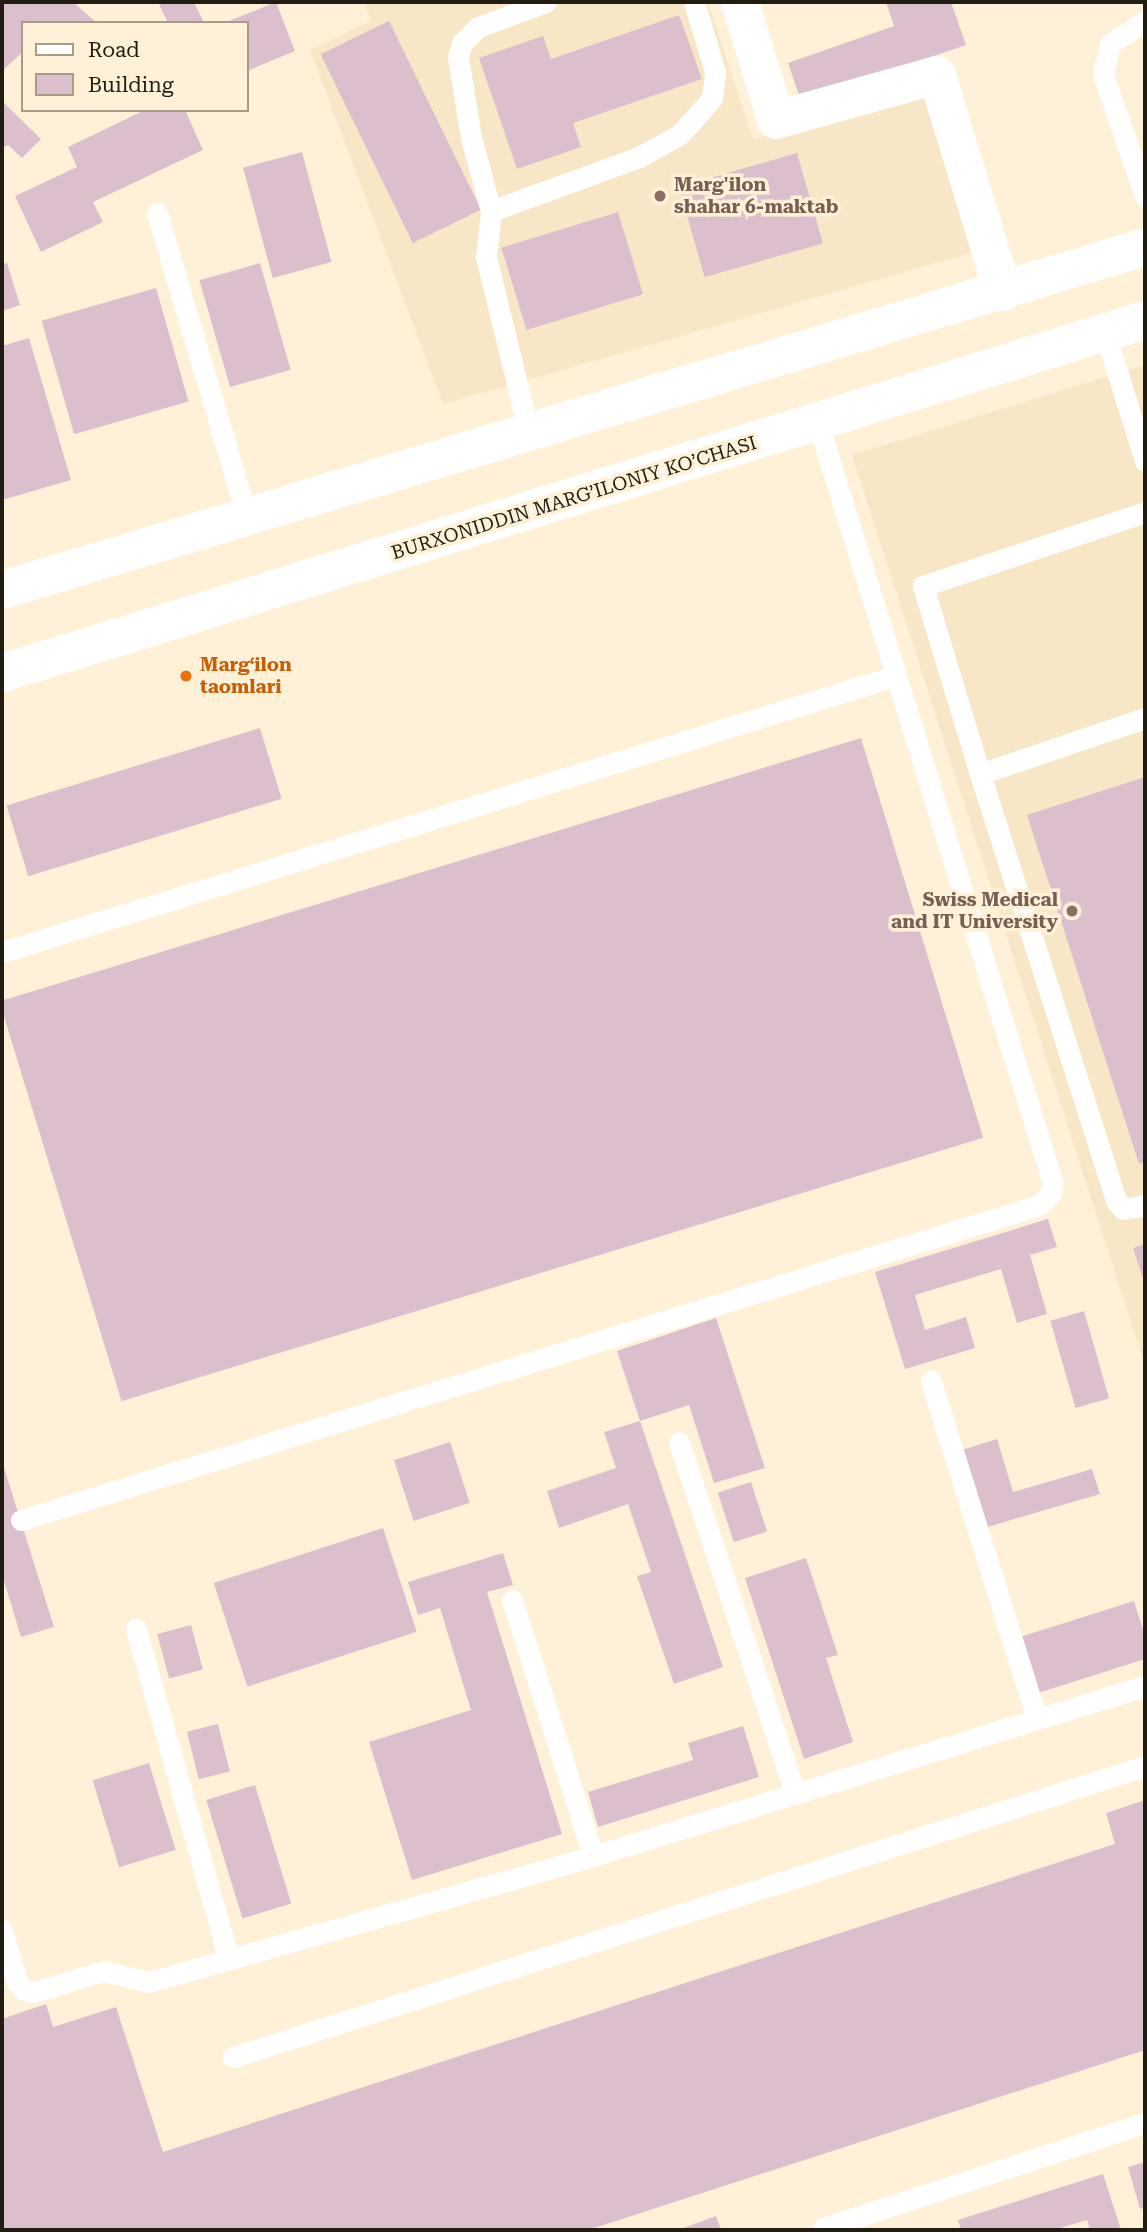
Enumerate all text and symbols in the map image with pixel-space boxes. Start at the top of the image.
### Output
legend [21,21,248,112]
text: Road [88,38,140,62]
text: Building [88,73,174,97]
place label: Marg'ilon shahar 6-maktab [674,174,838,218]
marker: Marg'ilon shahar 6-maktab [652,188,668,204]
street label: BURXONIDDIN MARG’ILONIY KO’CHASI [389,431,759,565]
place label: Margʻilon taomlari [200,654,292,698]
marker: Margʻilon taomlari [178,668,194,684]
place label: Swiss Medical and IT University [891,889,1058,933]
marker: Swiss Medical and IT University [1064,903,1080,919]

